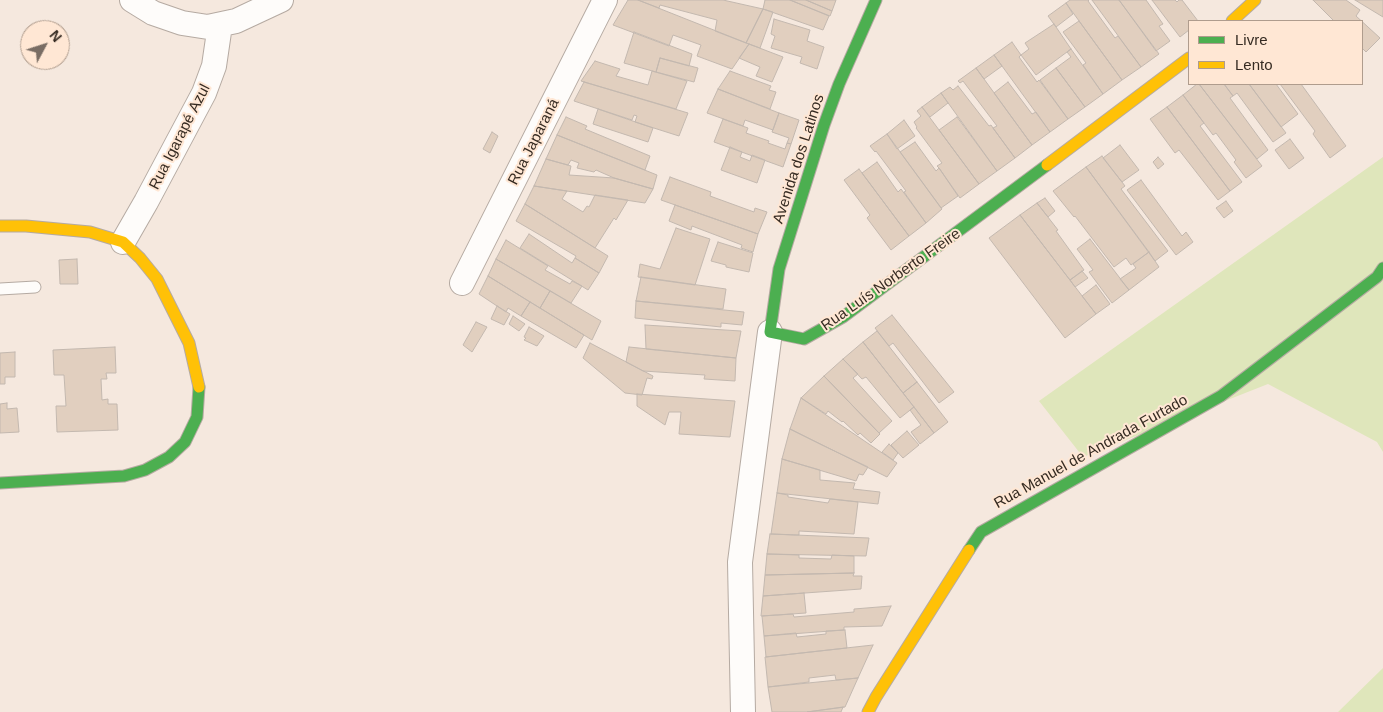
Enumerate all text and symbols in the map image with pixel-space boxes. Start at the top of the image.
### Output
north arrow [20,20,70,70]
legend [1188,20,1363,85]
text: N [46,27,65,45]
text: Livre [1235,31,1268,48]
text: Lento [1235,56,1273,73]
street label: Rua Igarapé Azul [146,81,214,193]
street label: Avenida dos Latinos [770,92,828,226]
street label: Rua Japaraná [505,96,563,188]
street label: Rua Luís Norberto Freire [818,225,964,335]
street label: Rua Manuel de Andrada Furtado [991,391,1191,513]

